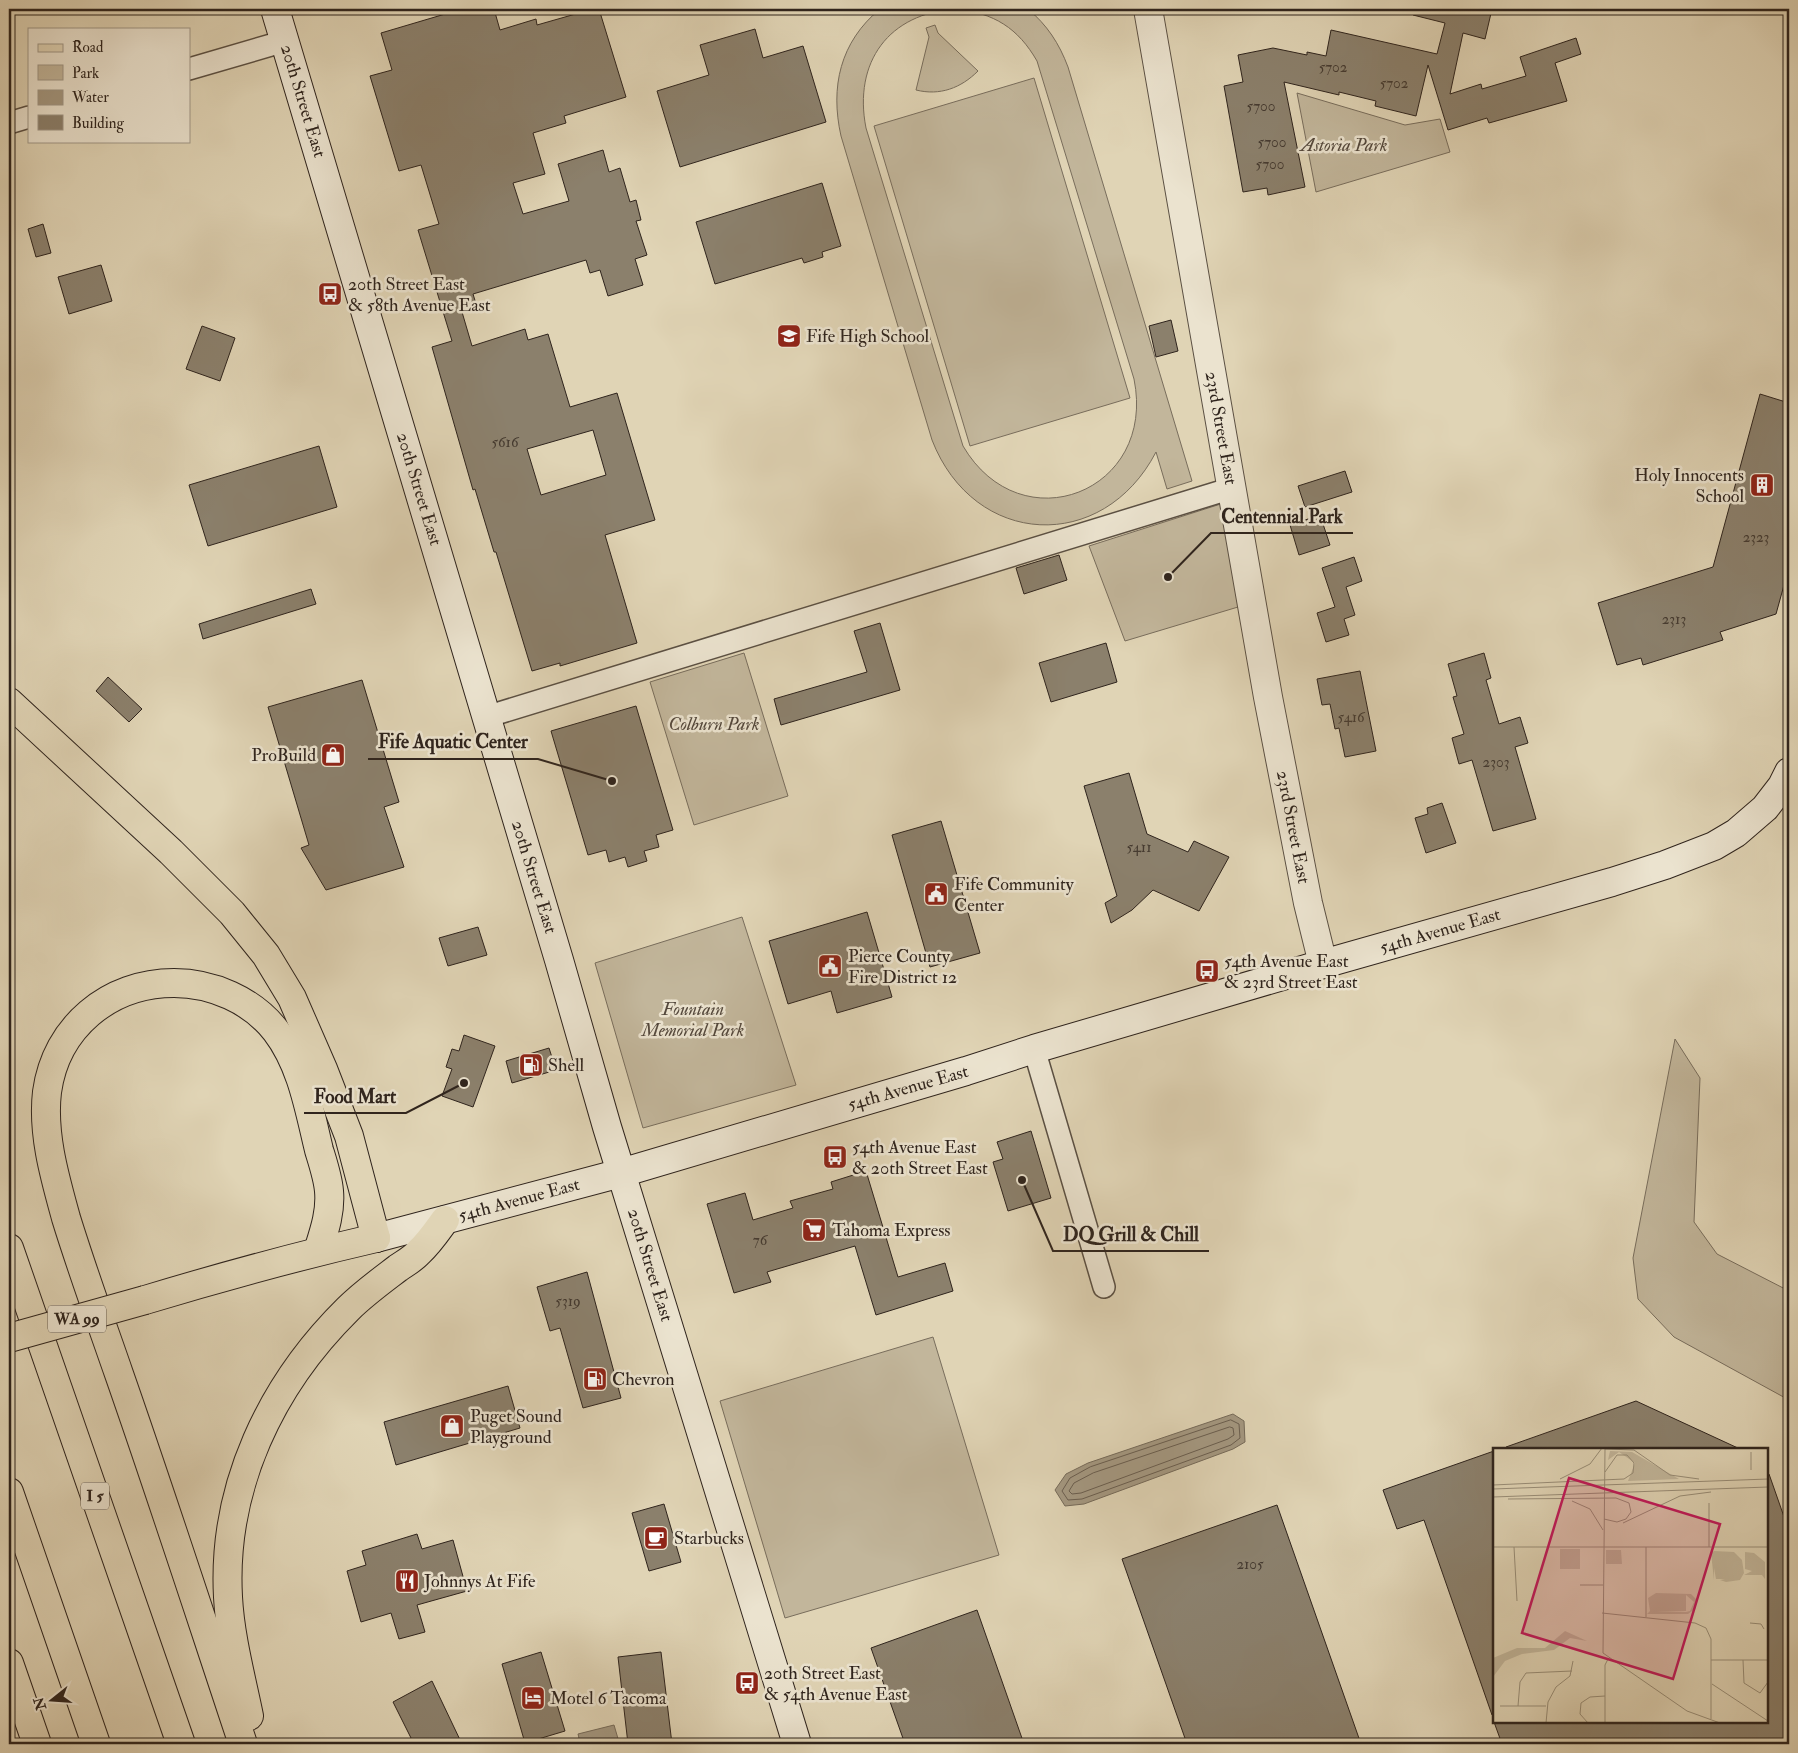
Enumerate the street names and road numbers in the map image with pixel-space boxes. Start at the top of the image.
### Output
street label: 20th Street East [275,42,331,160]
street label: 23rd Street East [1200,369,1242,487]
street label: 20th Street East [391,430,447,548]
street label: 23rd Street East [1271,768,1315,886]
street label: 20th Street East [506,818,562,936]
street label: 54th Avenue East [1377,903,1503,959]
street label: 54th Avenue East [845,1060,971,1116]
street label: 54th Avenue East [456,1173,582,1227]
street label: 20th Street East [622,1206,678,1324]
road number: WA 99 [48,1306,106,1332]
road number: I 5 [81,1482,109,1510]

